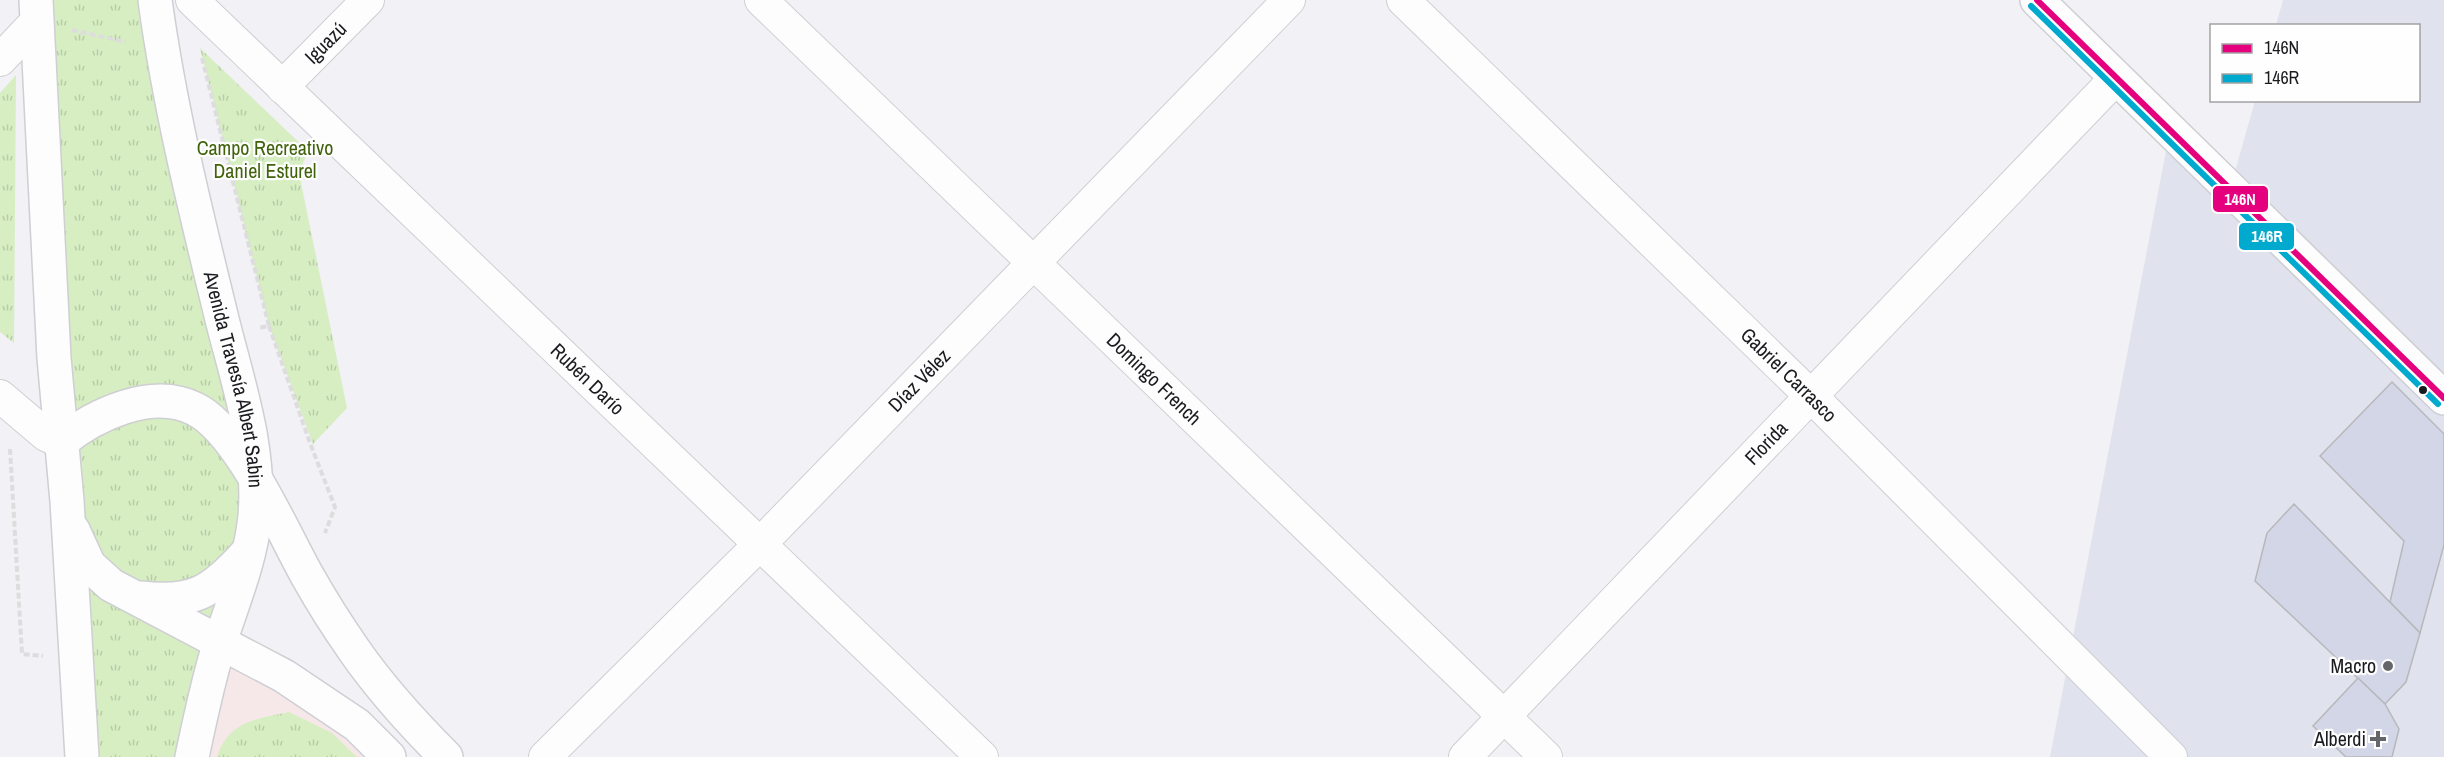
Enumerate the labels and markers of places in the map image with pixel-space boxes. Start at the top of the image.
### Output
unlabelled marker [2417,384,2429,396]
place label: Macro [2330,652,2376,679]
marker: Macro [2381,659,2395,673]
place label: Alberdi [2313,725,2366,752]
marker: Alberdi [2371,732,2385,746]

